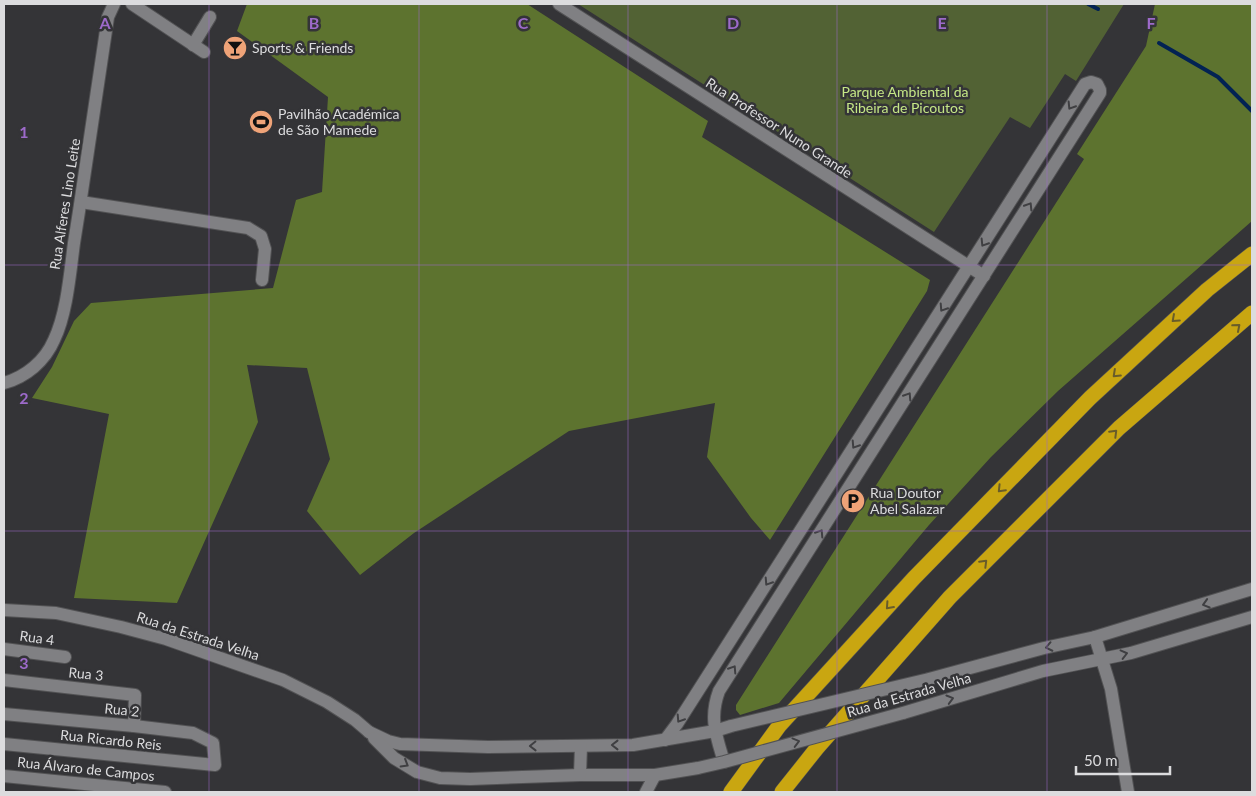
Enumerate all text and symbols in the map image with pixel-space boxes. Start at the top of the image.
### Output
text: A [98,13,111,32]
text: B [309,13,319,32]
text: C [518,13,529,32]
text: D [727,13,739,32]
text: E [937,13,947,32]
text: F [1146,13,1156,32]
bar icon: Sports & Friends [222,35,248,61]
place label: Sports & Friends [252,39,353,56]
street label: Rua Professor Nuno Grande [703,74,856,181]
park label: Parque Ambiental da Ribeira de Picoutos [841,83,969,116]
one-way arrow [1068,101,1078,110]
place label: Pavilhão Académica de São Mamede [278,105,399,138]
sports icon: Pavilhão Académica de São Mamede [248,109,274,135]
text: 1 [19,122,29,141]
street label: Rua Alferes Lino Leite [46,137,83,271]
one-way arrow [1022,202,1032,211]
one-way arrow [981,237,990,247]
one-way arrow [939,303,949,312]
one-way arrow [1171,313,1180,322]
one-way arrow [1231,323,1240,332]
one-way arrow [1112,368,1121,377]
text: 2 [19,388,29,407]
one-way arrow [901,392,911,401]
one-way arrow [1108,430,1117,439]
one-way arrow [852,440,861,449]
one-way arrow [998,483,1007,492]
place label: Rua Doutor Abel Salazar [870,484,945,517]
parking icon: Rua Doutor Abel Salazar [840,488,866,514]
one-way arrow [814,529,823,538]
one-way arrow [978,560,987,569]
one-way arrow [764,577,774,586]
one-way arrow [1202,598,1210,608]
one-way arrow [886,601,895,610]
street label: Rua da Estrada Velha [135,608,262,663]
street label: Rua 4 [19,627,56,648]
one-way arrow [1045,641,1054,652]
one-way arrow [1120,649,1129,660]
text: 3 [19,653,29,672]
street label: Rua 3 [68,663,104,684]
one-way arrow [726,666,736,675]
street label: Rua da Estrada Velha [845,669,973,720]
one-way arrow [945,694,954,704]
street label: Rua 2 [104,699,140,720]
one-way arrow [677,713,686,723]
street label: Rua Ricardo Reis [60,726,163,753]
one-way arrow [792,737,800,748]
one-way arrow [611,740,618,750]
one-way arrow [528,741,536,751]
scale bar [1076,744,1170,776]
text: 50 m [1084,751,1118,769]
street label: Rua Álvaro de Campos [17,753,156,784]
one-way arrow [399,758,408,768]

